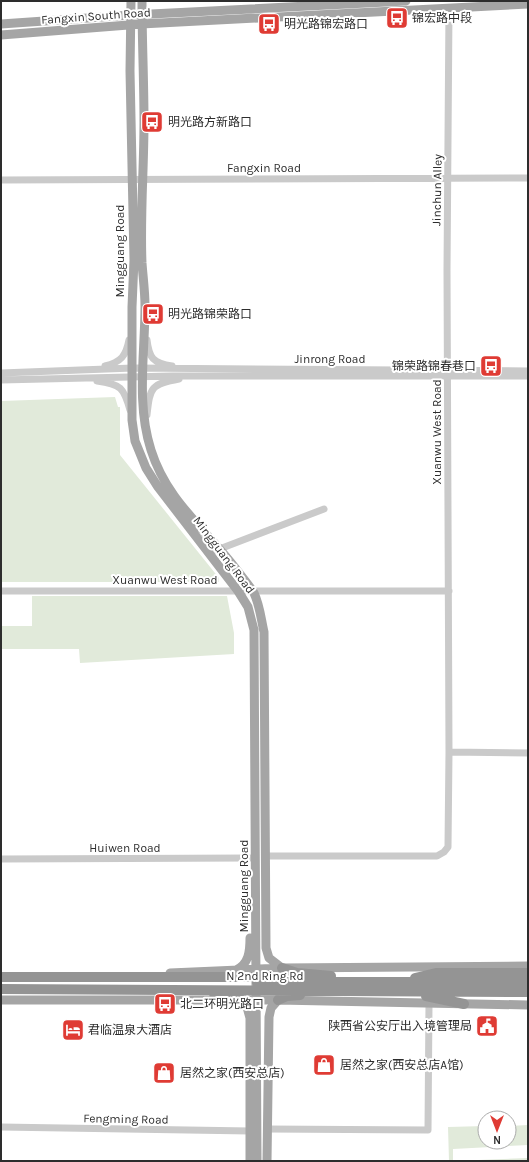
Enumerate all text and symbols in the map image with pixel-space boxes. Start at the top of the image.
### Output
street label: Fangxin South Road [41,5,151,27]
bus stop icon: 锦宏路中段 [384,5,410,31]
bus stop icon: 明光路锦宏路口 [256,11,282,37]
place label: 锦宏路中段 [412,11,472,25]
place label: 明光路锦宏路口 [284,17,368,31]
bus stop icon: 明光路方新路口 [139,109,165,135]
place label: 明光路方新路口 [168,115,252,129]
street label: Jinchun Alley [429,154,445,226]
street label: Fangxin Road [227,161,301,175]
street label: Mingguang Road [113,205,127,297]
bus stop icon: 明光路锦荣路口 [140,301,166,327]
place label: 明光路锦荣路口 [168,307,252,321]
street label: Jinrong Road [294,352,366,366]
bus stop icon: 锦荣路锦春巷口 [478,353,504,379]
place label: 锦荣路锦春巷口 [392,359,476,373]
street label: Xuanwu West Road [430,379,444,485]
street label: Mingguang Road [190,514,258,596]
street label: Xuanwu West Road [112,573,218,587]
street label: Mingguang Road [237,840,251,932]
street label: Huiwen Road [89,841,161,855]
street label: N 2nd Ring Rd [226,969,304,983]
bus stop icon: 北二环明光路口 [152,991,178,1017]
place label: 北二环明光路口 [180,997,264,1011]
public building icon: 陕西省公安厅出入境管理局 [474,1013,500,1039]
hotel icon: 君临温泉大酒店 [60,1017,86,1043]
place label: 陕西省公安厅出入境管理局 [328,1019,472,1033]
place label: 君临温泉大酒店 [88,1023,172,1037]
shop icon: 居然之家(西安总店A馆) [311,1052,337,1078]
place label: 居然之家(西安总店A馆) [340,1058,463,1072]
shop icon: 居然之家(西安总店) [151,1060,177,1086]
place label: 居然之家(西安总店) [180,1066,285,1080]
north arrow [477,1110,517,1150]
street label: Fengming Road [83,1111,169,1127]
text: N [493,1133,501,1146]

